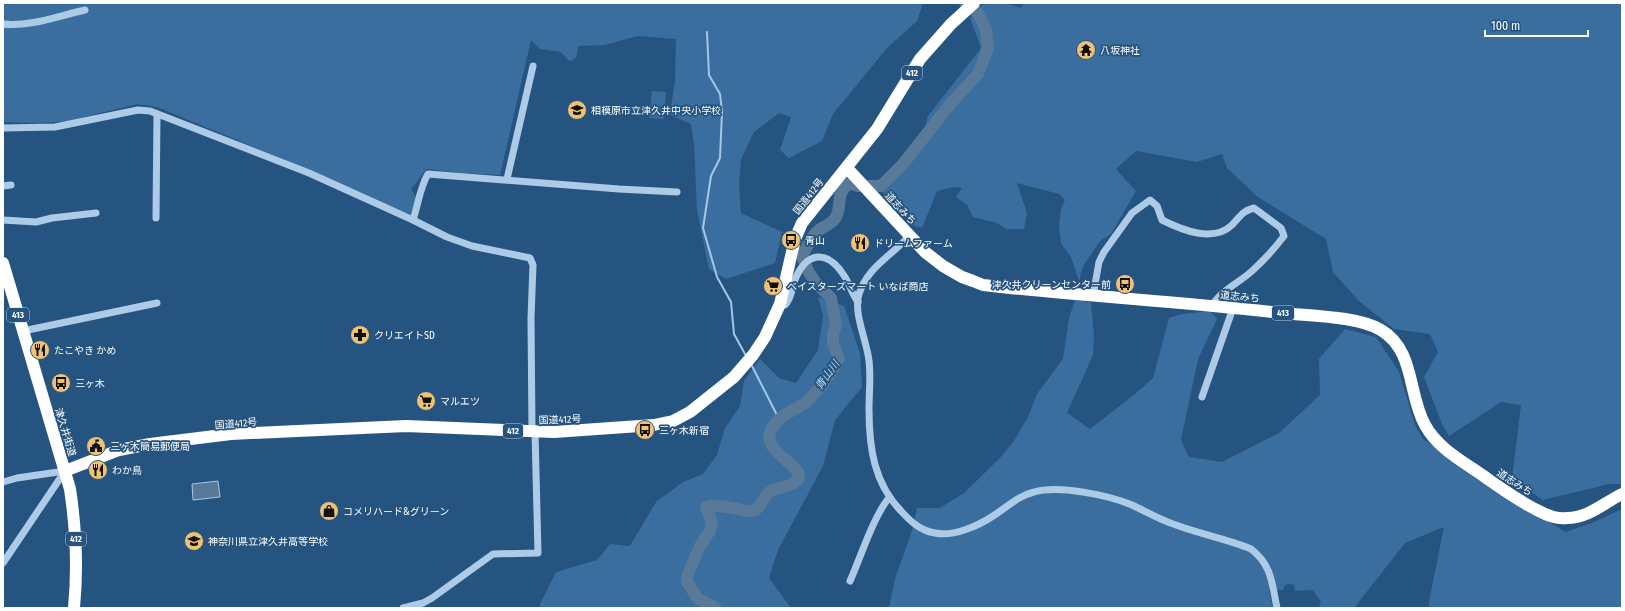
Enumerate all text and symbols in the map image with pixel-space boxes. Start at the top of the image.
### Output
scale bar [1485,12,1588,38]
text: 100 m [1491,19,1520,33]
temple icon: 八坂神社 [1075,39,1097,61]
place label: 八坂神社 [1100,45,1140,57]
road number: 412 [902,66,922,80]
school or university icon: 相模原市立津久井中央小学校 [566,99,588,121]
place label: 相模原市立津久井中央小学校 [591,105,721,117]
street label: 国道412号 [791,176,827,217]
street label: 道志みち [882,190,918,227]
bus stop icon: 青山 [780,229,802,251]
restaurant icon: ドリームファーム [849,232,871,254]
place label: 青山 [805,235,825,247]
place label: ドリームファーム [874,238,953,250]
bus stop icon: 津久井クリーンセンター前 [1114,273,1136,295]
supermarket icon: ベイスターズマート いなば商店 [762,275,784,297]
place label: 津久井クリーンセンター前 [992,279,1111,291]
place label: ベイスターズマート いなば商店 [787,281,929,293]
street label: 道志みち [1219,289,1260,305]
road number: 413 [1272,306,1294,320]
road number: 413 [7,308,29,322]
pharmacy icon: クリエイトSD [349,324,371,346]
place label: クリエイトSD [374,330,435,342]
restaurant icon: たこやき かめ [29,339,51,361]
place label: たこやき かめ [54,345,116,357]
water label: 青山川 [813,357,843,393]
bus stop icon: 三ヶ木 [50,372,72,394]
place label: 三ヶ木 [75,378,105,390]
supermarket icon: マルエツ [415,390,437,412]
place label: マルエツ [440,396,480,408]
street label: 津久井街道 [52,407,78,458]
street label: 国道412号 [539,413,582,427]
street label: 国道412号 [214,416,258,432]
bus stop icon: 三ヶ木新宿 [634,419,656,441]
road number: 412 [503,424,523,438]
place label: 三ヶ木新宿 [659,425,709,437]
public building icon: 三ヶ木簡易郵便局 [85,435,107,457]
place label: 三ヶ木簡易郵便局 [110,441,190,453]
restaurant icon: わか鳥 [87,459,109,481]
place label: わか鳥 [112,465,142,477]
street label: 道志みち [1494,467,1534,499]
shop icon: コメリハード&グリーン [318,500,340,522]
place label: コメリハード&グリーン [343,506,449,518]
school or university icon: 神奈川県立津久井高等学校 [183,530,205,552]
road number: 412 [66,532,86,546]
place label: 神奈川県立津久井高等学校 [208,536,328,548]

